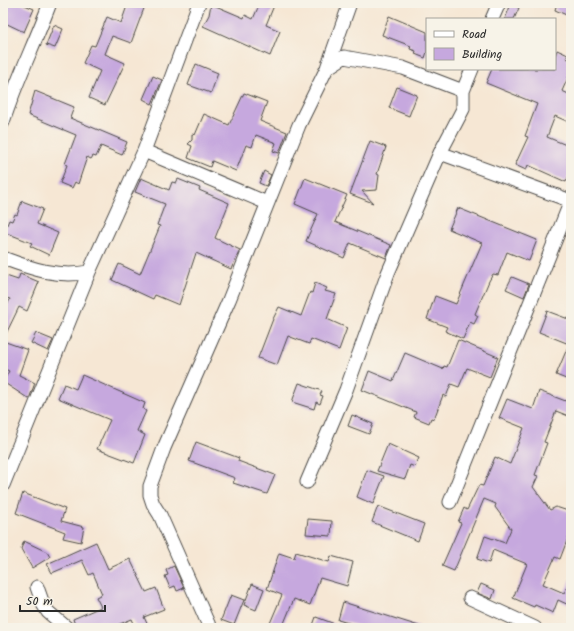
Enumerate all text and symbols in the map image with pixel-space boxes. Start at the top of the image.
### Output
legend [426,18,556,70]
text: Road [462,25,487,44]
text: Building [462,45,502,64]
scale bar [20,587,105,613]
text: 50 m [26,592,53,611]

